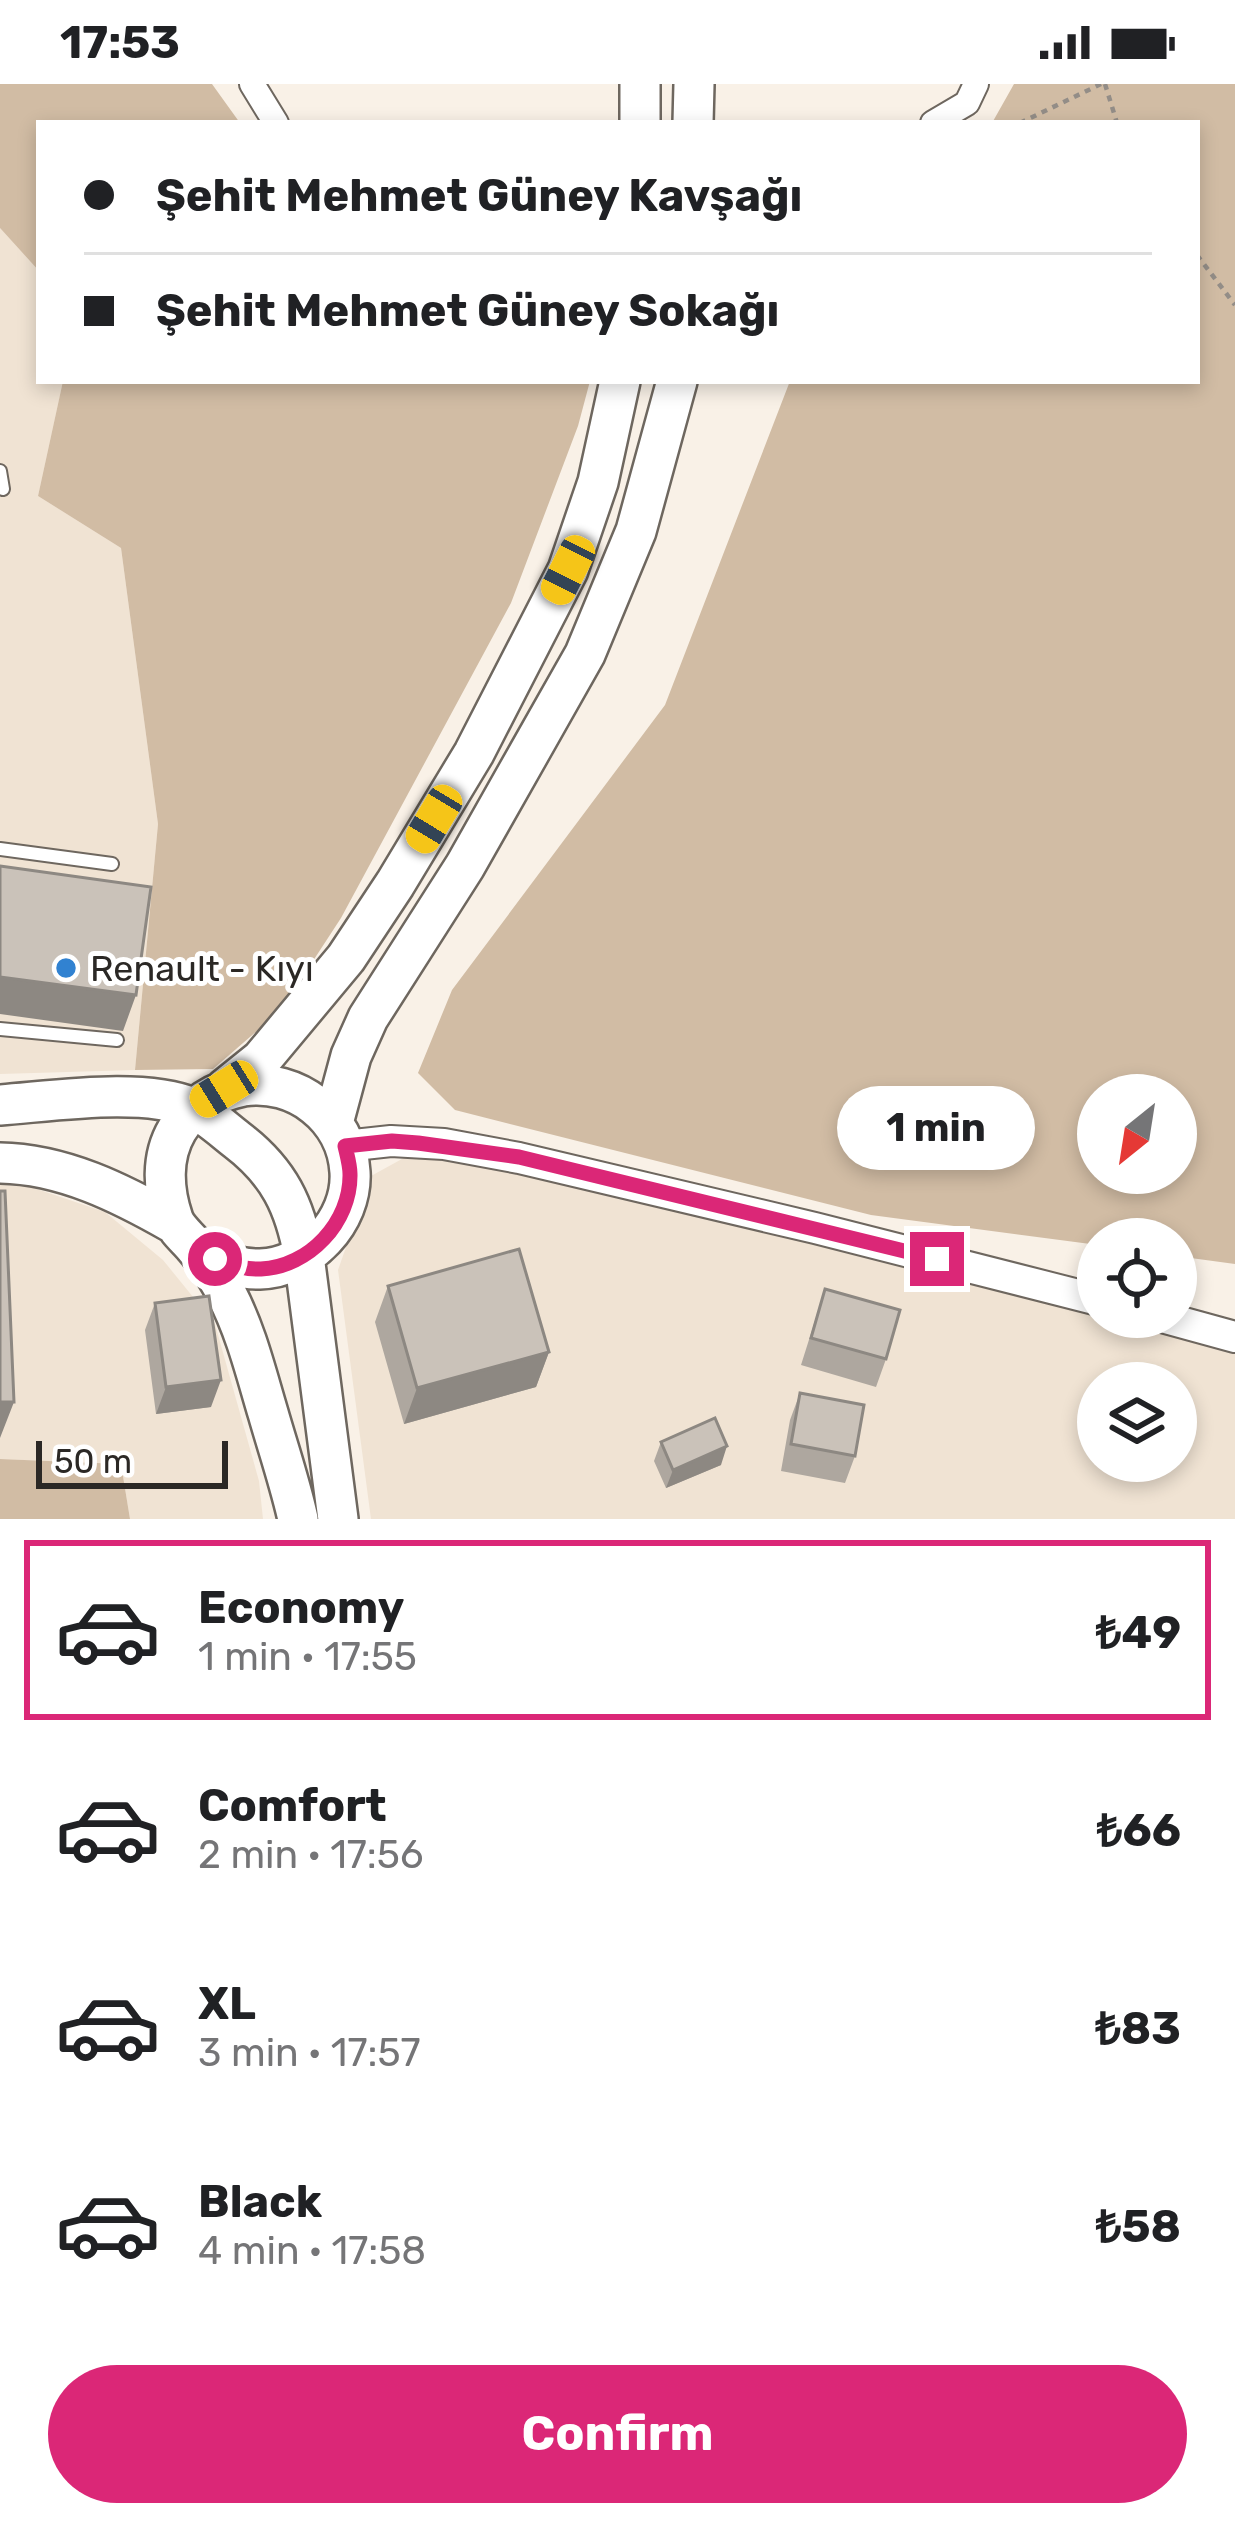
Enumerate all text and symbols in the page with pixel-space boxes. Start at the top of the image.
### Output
text: 17:53 [60,16,180,69]
text: Şehit Mehmet Güney Kavşağı [156,169,802,222]
text: Şehit Mehmet Güney Sokağı [156,284,779,337]
car [536,530,600,610]
car [400,779,468,859]
place label: Renault - Kıyı [90,947,314,990]
marker: Renault - Kıyı [53,955,79,981]
car [184,1055,264,1123]
north arrow [1077,1074,1197,1194]
map controls [1077,1074,1197,1482]
callout: 1 min [838,1085,1036,1169]
text: 1 min [886,1105,986,1151]
button: locate [1077,1218,1197,1338]
route start [188,1232,242,1286]
route end [910,1232,964,1286]
button: layers [1077,1362,1197,1482]
scale bar [36,1435,228,1488]
text: 50 m [54,1442,132,1481]
icon: car [54,1576,162,1684]
text: Economy [198,1581,404,1634]
text: ₺49 [1096,1606,1181,1659]
text: 1 min · 17:55 [198,1634,417,1680]
icon: car [54,1774,162,1882]
text: Comfort [198,1779,387,1832]
text: ₺66 [1097,1804,1181,1857]
text: 2 min · 17:56 [198,1832,424,1878]
icon: car [54,1972,162,2080]
text: XL [198,1977,256,2030]
text: ₺83 [1095,2002,1181,2055]
text: 3 min · 17:57 [198,2030,421,2076]
icon: car [54,2170,162,2278]
text: Black [198,2175,322,2228]
text: ₺58 [1096,2200,1181,2253]
text: 4 min · 17:58 [198,2228,426,2274]
button: Confirm [48,2365,1187,2503]

